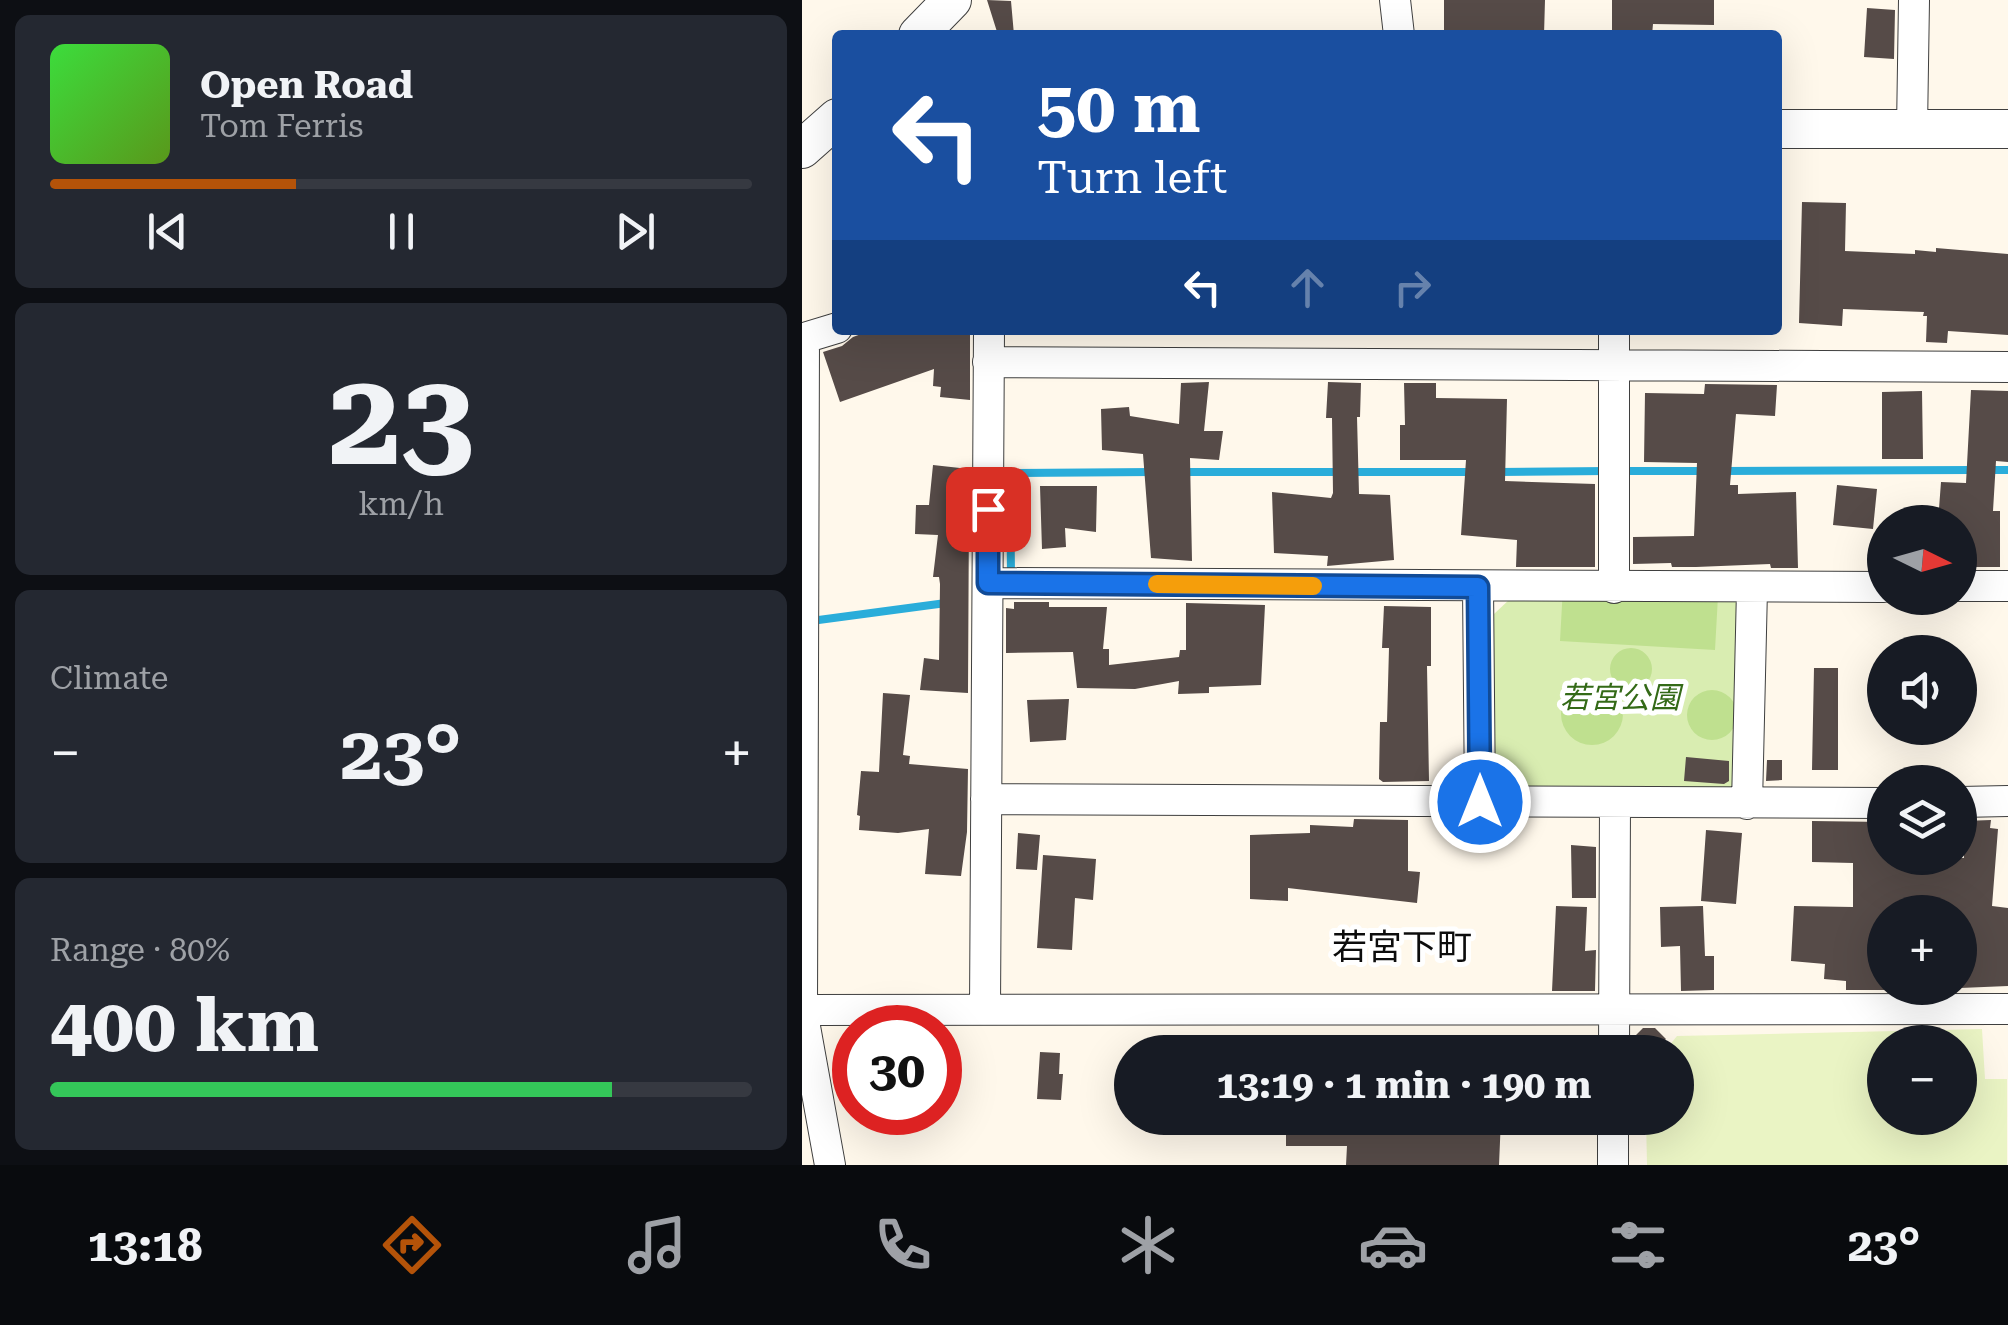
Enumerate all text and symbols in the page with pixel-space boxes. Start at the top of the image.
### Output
text: Open Road [200,63,413,107]
text: 50 m [1037,67,1201,149]
icon: left [872,70,1002,200]
text: Tom Ferris [200,107,363,145]
text: Turn left [1037,151,1227,204]
icon: previous [140,204,195,259]
icon: pause [374,204,429,259]
icon: next [608,204,663,259]
icon: left [1175,260,1230,315]
icon: ahead [1280,260,1335,315]
icon: right [1385,260,1440,315]
text: 23 [328,343,474,496]
pin [946,467,1031,552]
icon: arrive [961,482,1016,537]
text: km/h [358,485,444,523]
north arrow [1867,505,1977,615]
map controls [1867,505,1977,1135]
button: sound [1867,635,1977,745]
text: Climate [50,659,168,697]
park label: 若宮公園 [1560,680,1684,715]
text: 23° [340,709,462,797]
text: − [50,721,81,785]
text: + [721,721,752,785]
position arrow [1428,750,1532,854]
button: layers [1867,765,1977,875]
button: + [1867,895,1977,1005]
district label: 若宮下町 [1332,927,1472,968]
text: Range · 80% [50,931,230,969]
text: 400 km [50,981,319,1069]
speed limit sign: 30 [832,1005,962,1135]
button: − [1867,1025,1977,1135]
text: 13:19 · 1 min · 190 m [1217,1063,1591,1107]
icon: directions [377,1210,447,1280]
icon: music [622,1210,692,1280]
icon: phone [868,1210,938,1280]
icon: climate [1113,1210,1183,1280]
icon: car [1358,1210,1428,1280]
icon: filters [1603,1210,1673,1280]
text: 13:18 [88,1219,202,1272]
text: 23° [1848,1219,1920,1272]

